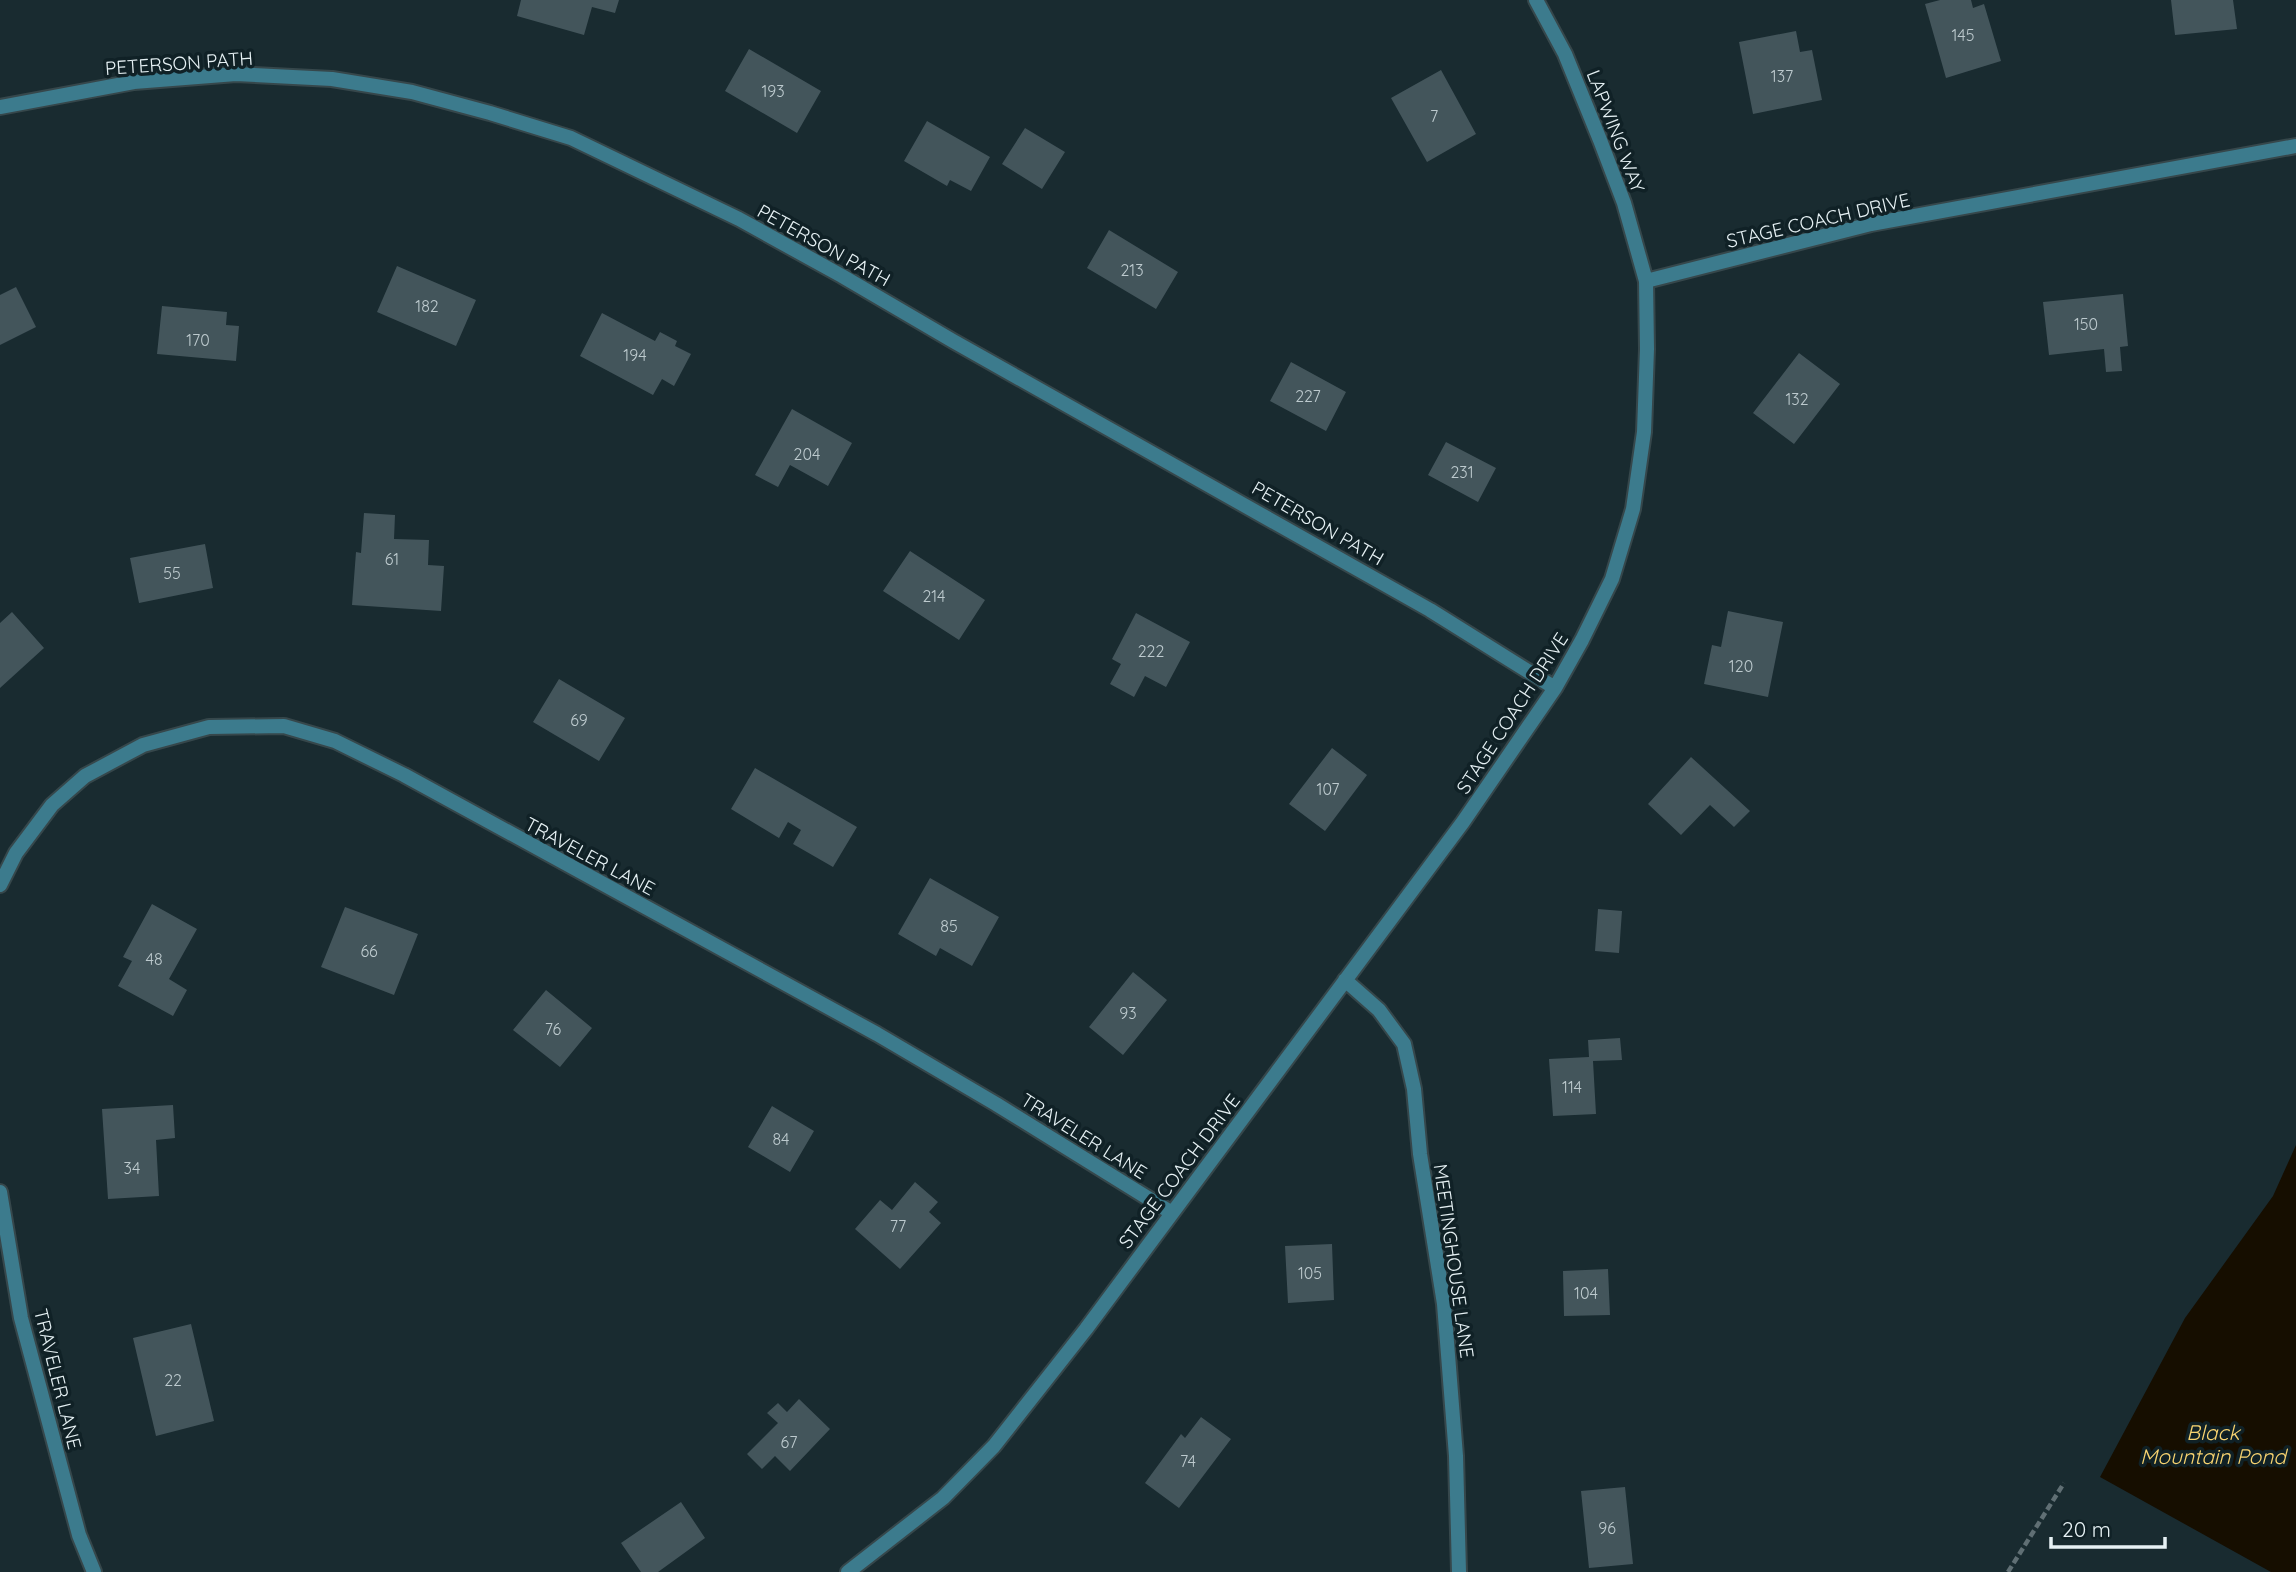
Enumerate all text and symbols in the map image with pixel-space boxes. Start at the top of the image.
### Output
house number: 145 [1952,25,1974,45]
street label: PETERSON PATH [104,46,254,80]
street label: LAPWING WAY [1582,66,1650,196]
house number: 137 [1771,66,1793,86]
house number: 193 [761,81,785,101]
house number: 7 [1430,106,1438,126]
street label: STAGE COACH DRIVE [1724,187,1912,253]
street label: PETERSON PATH [753,199,895,291]
house number: 213 [1120,260,1144,280]
house number: 182 [415,296,439,316]
house number: 150 [2074,314,2098,334]
house number: 170 [186,330,210,350]
house number: 194 [623,345,647,365]
house number: 227 [1295,386,1321,406]
house number: 132 [1785,389,1809,409]
house number: 204 [794,444,820,464]
house number: 231 [1450,462,1474,482]
street label: PETERSON PATH [1248,475,1388,571]
house number: 61 [385,549,399,569]
house number: 55 [163,563,181,583]
house number: 214 [923,586,945,606]
street label: STAGE COACH DRIVE [1451,628,1573,798]
house number: 222 [1138,641,1164,661]
house number: 120 [1729,656,1753,676]
house number: 69 [570,710,588,730]
house number: 107 [1317,779,1339,799]
street label: TRAVELER LANE [521,812,659,900]
house number: 85 [940,916,958,936]
house number: 66 [360,941,378,961]
house number: 48 [145,949,163,969]
house number: 93 [1119,1003,1137,1023]
house number: 76 [545,1019,562,1039]
house number: 114 [1562,1077,1582,1097]
street label: TRAVELER LANE [1017,1088,1151,1184]
street label: STAGE COACH DRIVE [1113,1089,1245,1253]
house number: 84 [772,1129,790,1149]
house number: 34 [124,1158,140,1178]
street label: MEETINGHOUSE LANE [1428,1162,1480,1360]
house number: 77 [890,1216,906,1236]
house number: 105 [1298,1263,1322,1283]
house number: 104 [1574,1283,1598,1303]
street label: TRAVELER LANE [29,1306,87,1452]
house number: 22 [164,1370,182,1390]
water label: Black Mountain Pond [2140,1419,2288,1469]
house number: 67 [781,1432,797,1452]
house number: 74 [1180,1451,1196,1471]
scale bar [2051,1506,2165,1550]
text: 20 m [2062,1516,2111,1542]
house number: 96 [1598,1518,1616,1538]

